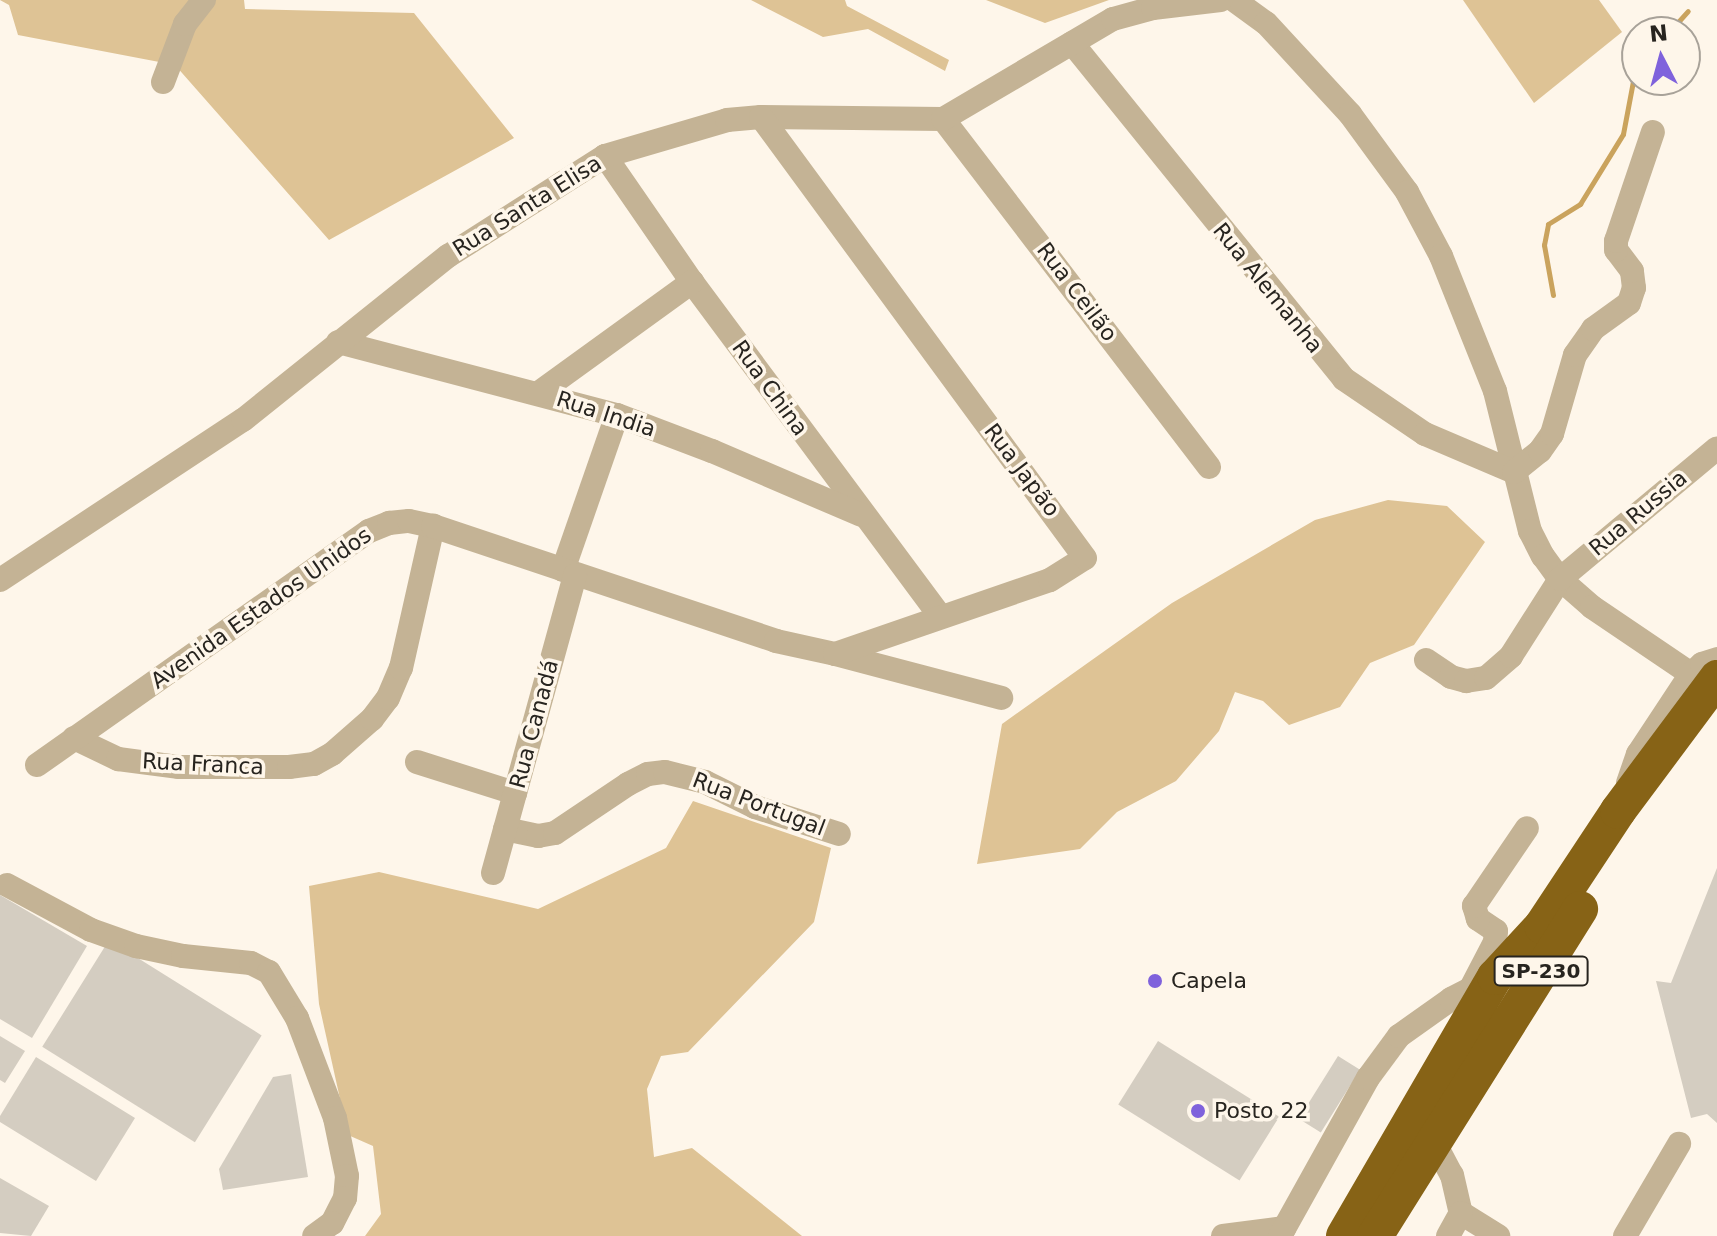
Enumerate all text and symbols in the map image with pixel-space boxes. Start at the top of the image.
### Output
north arrow [1621,16,1701,96]
text: N [1648,20,1669,47]
street label: Rua Santa Elisa [448,150,606,262]
street label: Rua Alemanha [1207,218,1329,358]
street label: Rua Ceilão [1031,237,1123,347]
street label: Rua China [727,335,813,441]
street label: Rua India [553,386,659,442]
street label: Rua Japão [978,418,1066,522]
street label: Rua Russia [1584,464,1692,562]
street label: Avenida Estados Unidos [146,522,376,694]
street label: Rua Canadá [504,657,564,791]
street label: Rua Franca [141,748,265,780]
street label: Rua Portugal [689,767,829,841]
road number: SP-230 [1493,955,1589,987]
place label: Capela [1171,968,1247,994]
marker: Capela [1146,972,1164,990]
place label: Posto 22 [1214,1098,1308,1124]
marker: Posto 22 [1189,1102,1207,1120]

